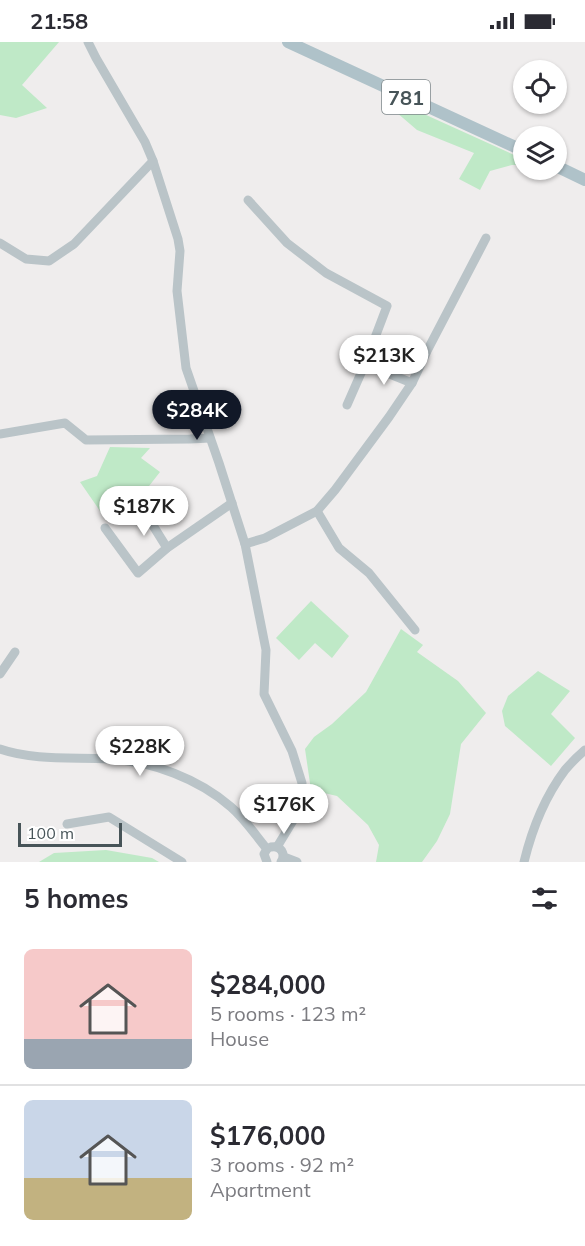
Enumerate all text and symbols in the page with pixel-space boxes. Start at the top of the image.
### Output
text: 21:58 [30,7,88,35]
map controls [513,60,567,180]
button: locate [513,60,567,114]
road number: 781 [382,80,430,114]
button: layers [513,126,567,180]
pin: $213K [342,335,426,386]
text: $213K [353,342,415,367]
pin: $284K [155,390,239,441]
text: $284K [166,397,228,422]
pin: $187K [102,486,186,537]
text: $187K [113,493,175,518]
pin: $228K [98,726,182,777]
text: $228K [109,733,171,758]
pin: $176K [242,784,326,835]
text: $176K [253,791,315,816]
scale bar [18,820,122,848]
text: 100 m [27,823,74,843]
text: 5 homes [24,882,128,915]
icon: filters [528,882,561,915]
text: $284,000 [210,968,326,1001]
icon: home [72,973,144,1045]
text: 5 rooms · 123 m² [210,1001,366,1026]
text: House [210,1026,269,1051]
text: $176,000 [210,1119,326,1152]
icon: home [72,1124,144,1196]
text: 3 rooms · 92 m² [210,1152,354,1177]
text: Apartment [210,1177,311,1202]

